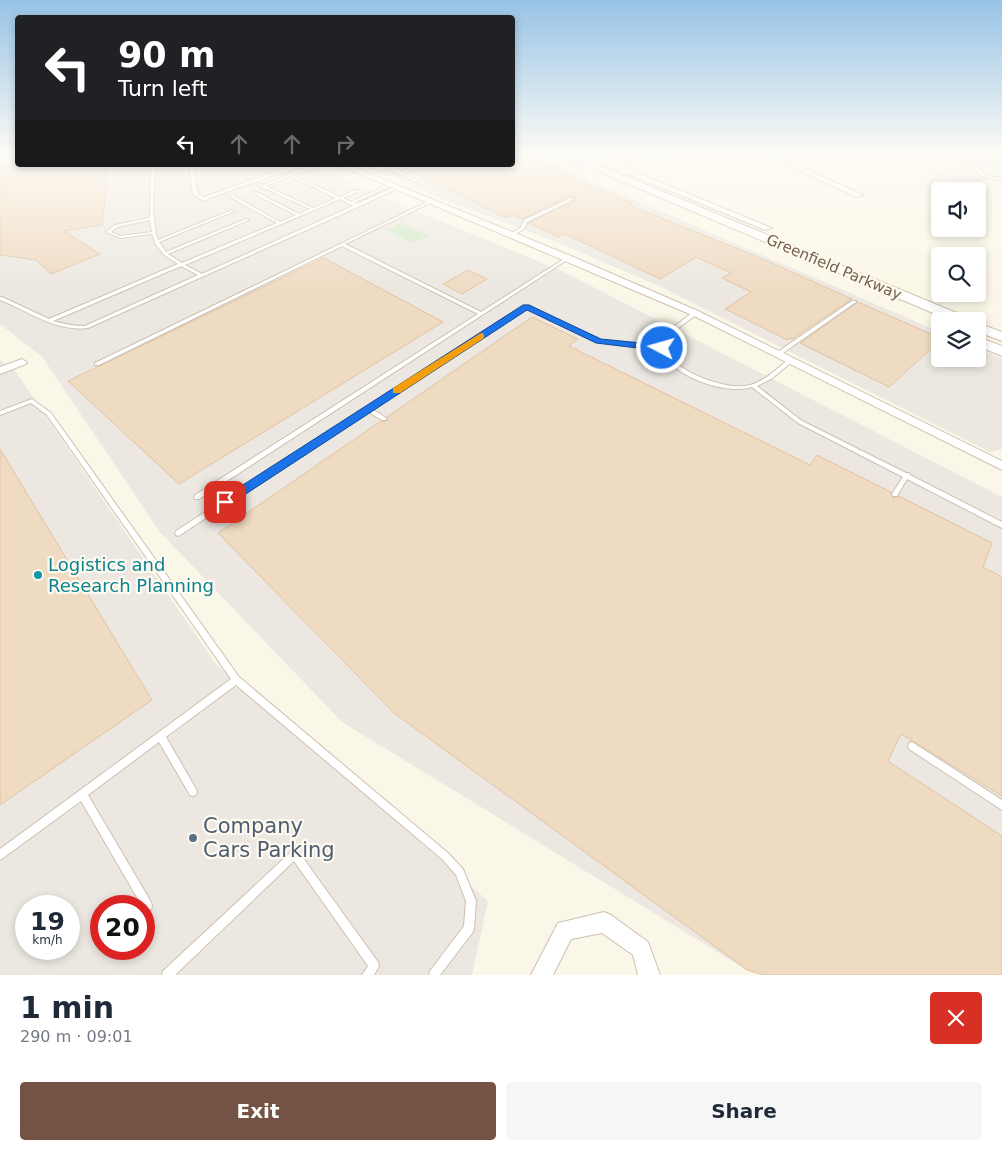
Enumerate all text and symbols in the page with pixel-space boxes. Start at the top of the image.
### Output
icon: left [35,35,100,100]
text: 90 m [118,35,215,75]
text: Turn left [118,76,207,101]
icon: left [172,130,200,158]
icon: ahead [225,130,253,158]
icon: ahead [278,130,306,158]
icon: right [331,130,359,158]
map controls [931,182,986,367]
button: sound [931,182,986,237]
street label: Greenfield Parkway [764,230,905,304]
button: search [931,247,986,302]
button: layers [931,312,986,367]
position arrow [635,321,687,373]
pin [204,481,246,523]
icon: arrive [211,488,239,516]
place label: Logistics and Research Planning [48,554,214,596]
marker: Logistics and Research Planning [32,569,44,581]
place label: Company Cars Parking [203,814,335,862]
marker: Company Cars Parking [187,832,199,844]
speed limit sign: 20 [90,895,155,960]
text: 19 [30,907,65,936]
text: km/h [32,933,63,947]
text: 1 min [20,990,114,1025]
button: close [930,992,982,1044]
text: 290 m · 09:01 [20,1027,133,1046]
button: Exit [20,1082,496,1140]
button: Share [506,1082,982,1140]

